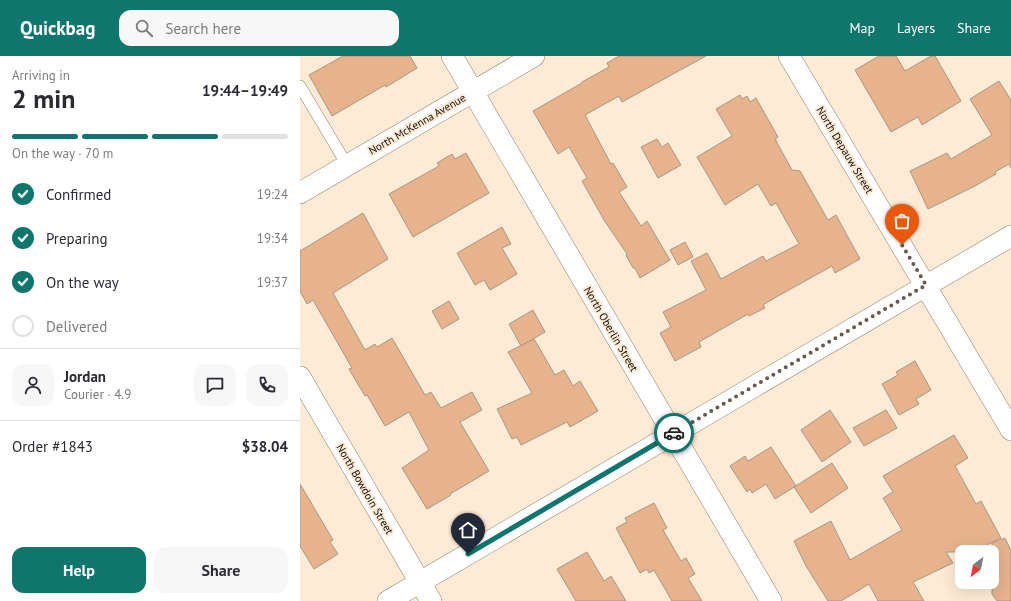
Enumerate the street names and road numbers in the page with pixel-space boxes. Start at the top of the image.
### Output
street label: North McKenna Avenue [366,90,468,158]
street label: North Depauw Street [813,104,877,196]
street label: North Oberlin Street [581,284,641,374]
street label: North Bowdoin Street [333,441,397,537]

